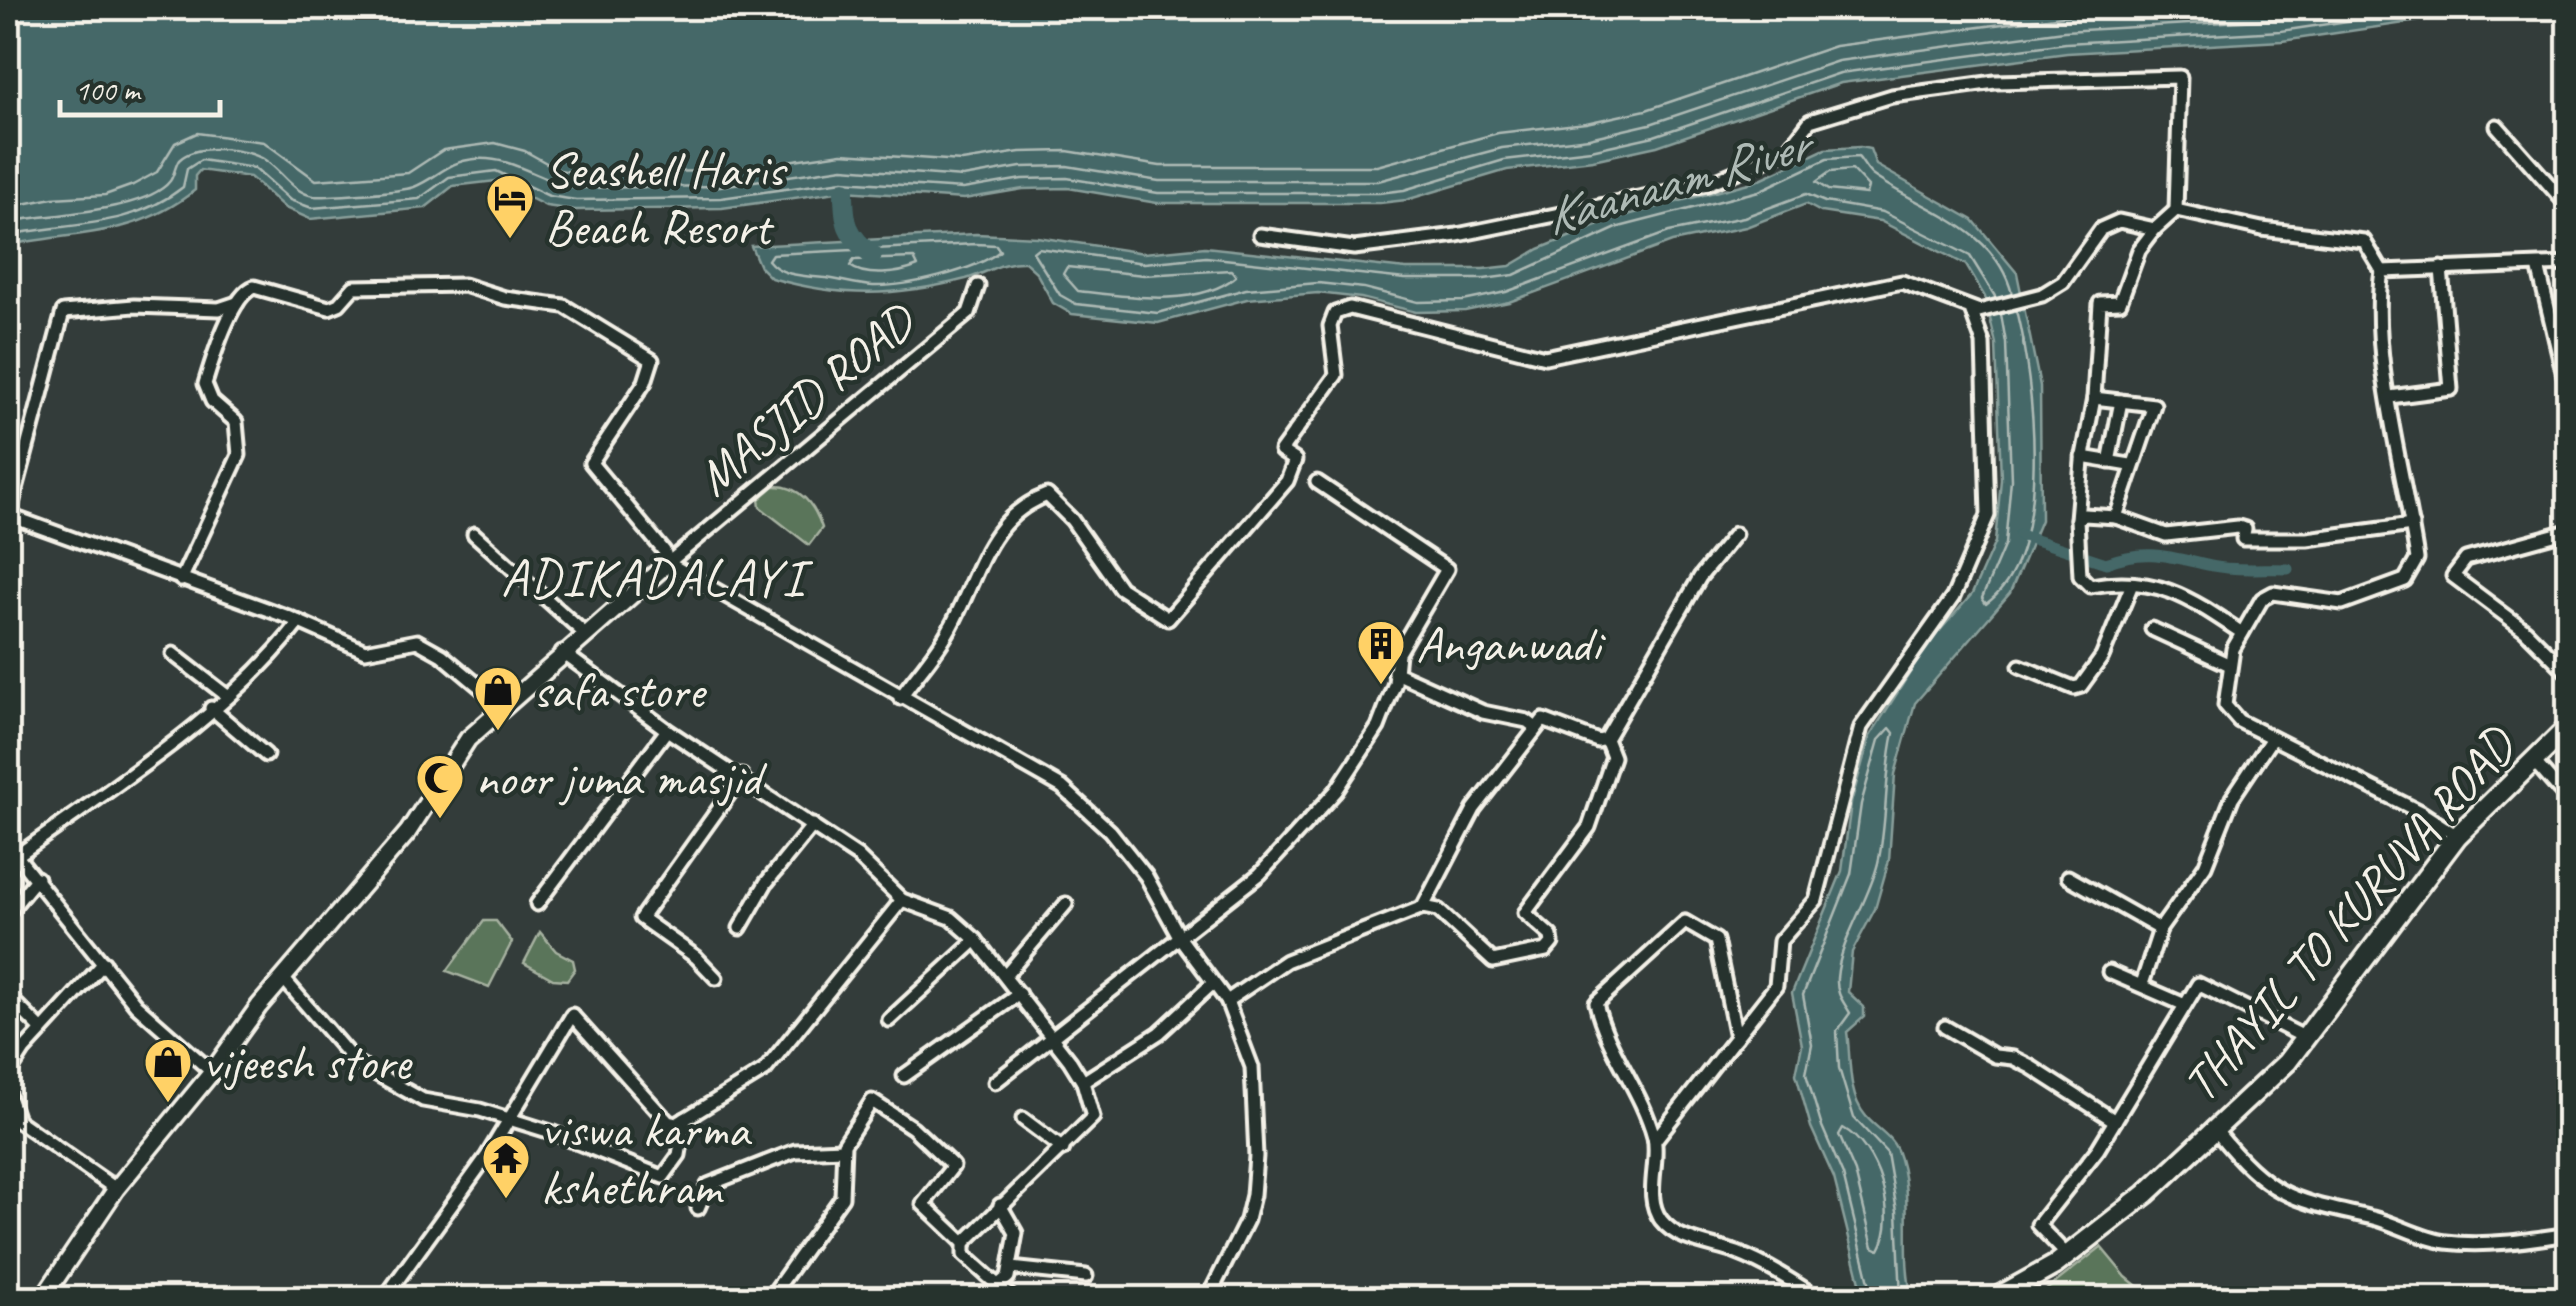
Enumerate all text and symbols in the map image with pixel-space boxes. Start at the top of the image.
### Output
scale bar [60,55,220,117]
text: 100 m [75,71,142,109]
water label: Kaanaam River [1537,110,1824,250]
place label: Seashell Haris Beach Resort [545,138,788,259]
hotel icon: Seashell Haris Beach Resort [484,172,536,240]
street label: MASJID ROAD [684,288,929,509]
district label: ADIKADALAYI [501,545,814,611]
place label: Anganwadi [1416,613,1606,676]
building icon: Anganwadi [1355,618,1407,686]
place label: safa store [533,659,708,722]
shop icon: safa store [472,664,524,732]
street label: THAYIL TO KURUVA ROAD [2169,712,2530,1114]
place label: noor juma masjid [475,747,768,810]
mosque icon: noor juma masjid [414,752,466,820]
place label: vijeesh store [203,1031,413,1094]
shop icon: vijeesh store [142,1036,194,1104]
place label: viswa karma kshethram [541,1098,752,1219]
temple icon: viswa karma kshethram [480,1132,532,1200]

